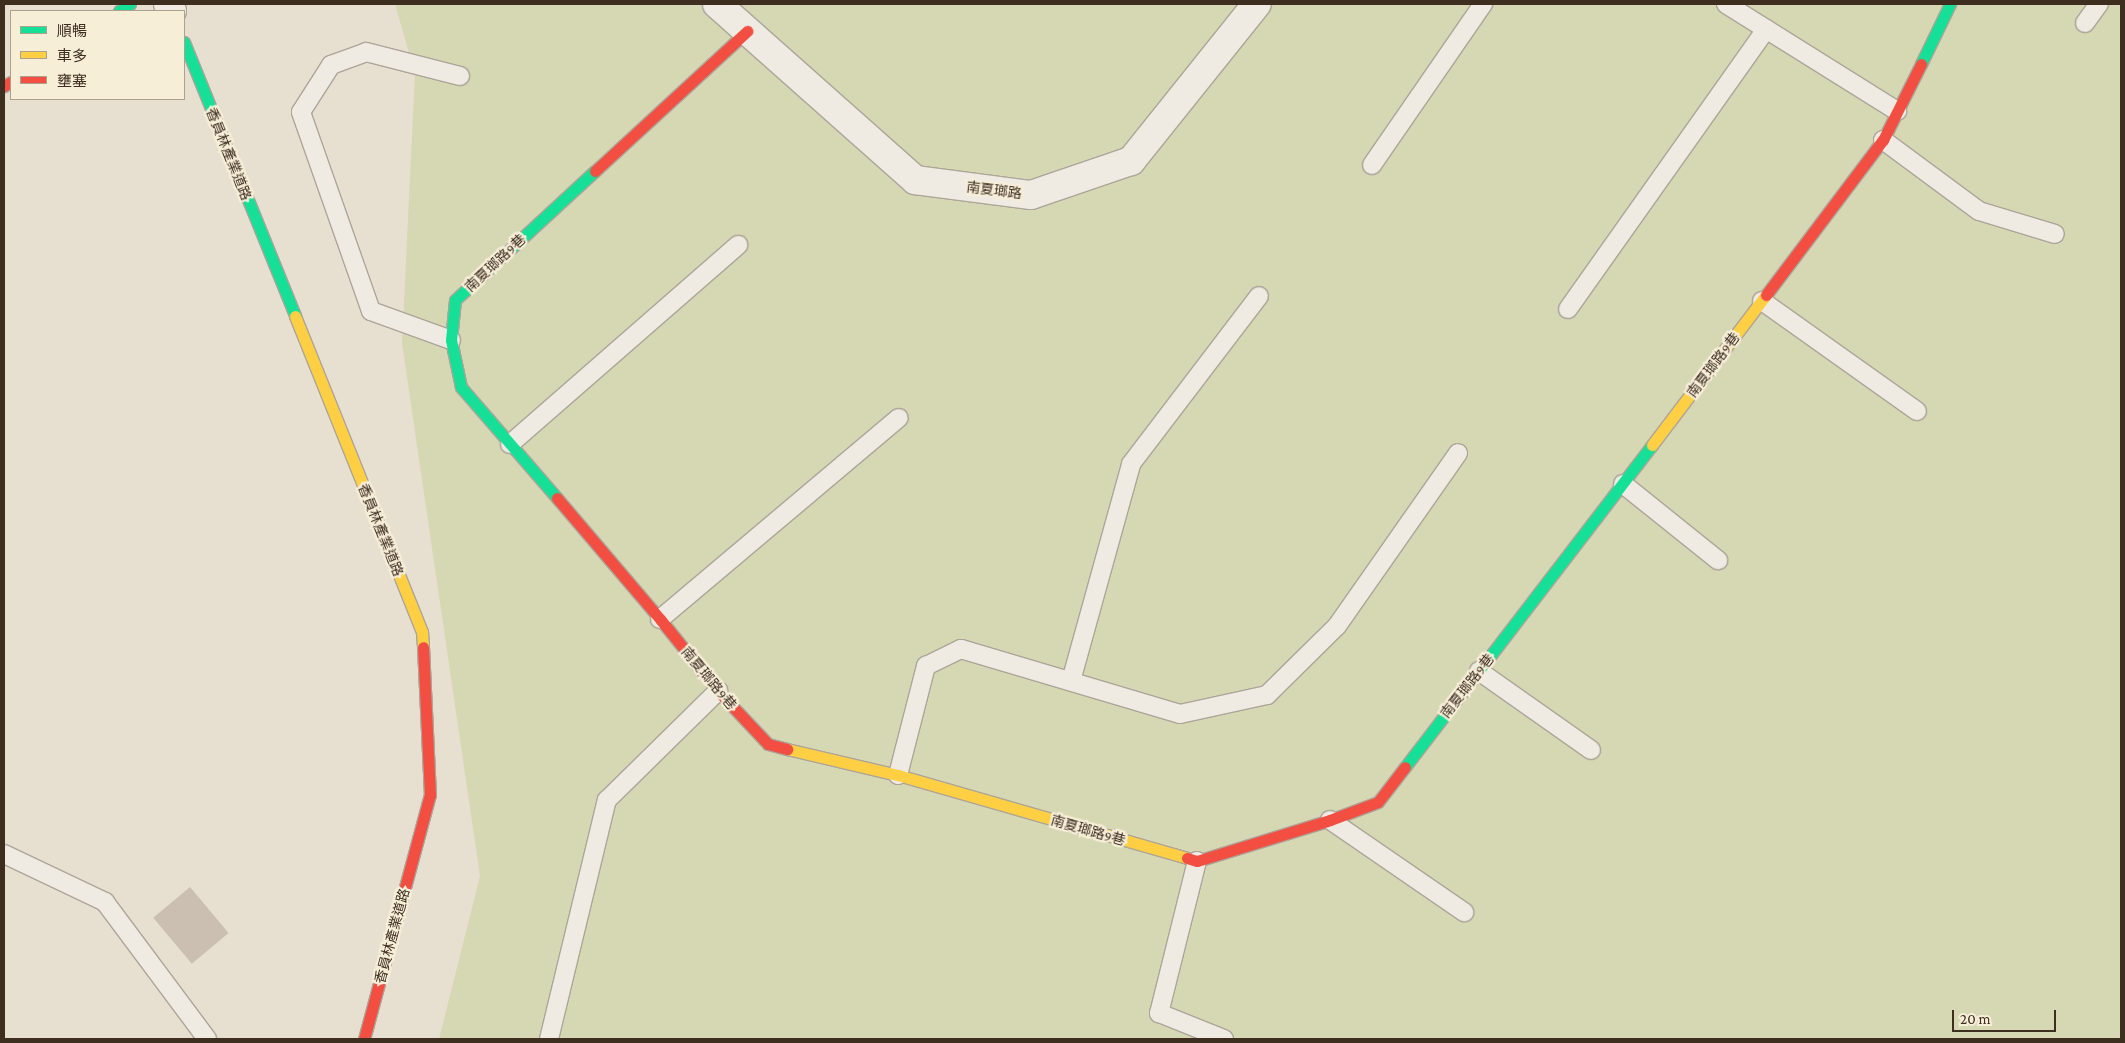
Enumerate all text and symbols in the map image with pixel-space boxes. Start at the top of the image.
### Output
legend [10,10,185,100]
text: 順暢 [57,23,87,39]
text: 車多 [57,48,87,64]
text: 壅塞 [57,73,87,89]
street label: 香員林產業道路 [203,105,255,203]
street label: 南夏瑯路 [965,178,1023,202]
street label: 南夏瑯路9巷 [461,231,529,295]
street label: 南夏瑯路9巷 [1683,329,1743,401]
street label: 香員林產業道路 [355,481,407,579]
street label: 南夏瑯路9巷 [678,643,740,713]
street label: 南夏瑯路9巷 [1437,650,1497,722]
street label: 南夏瑯路9巷 [1049,811,1127,849]
street label: 香員林產業道路 [371,886,413,986]
scale bar [1955,1000,2059,1032]
text: 20 m [1960,1011,1991,1027]

